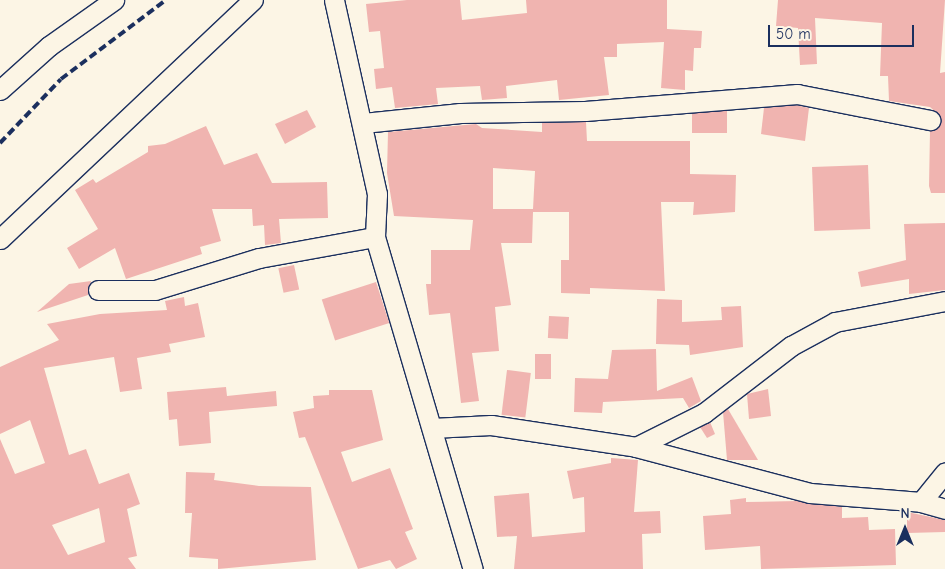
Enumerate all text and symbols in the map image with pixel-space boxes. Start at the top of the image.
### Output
scale bar [770,15,916,47]
text: 50 m [776,25,811,43]
north arrow [880,504,930,554]
text: N [900,505,910,522]

